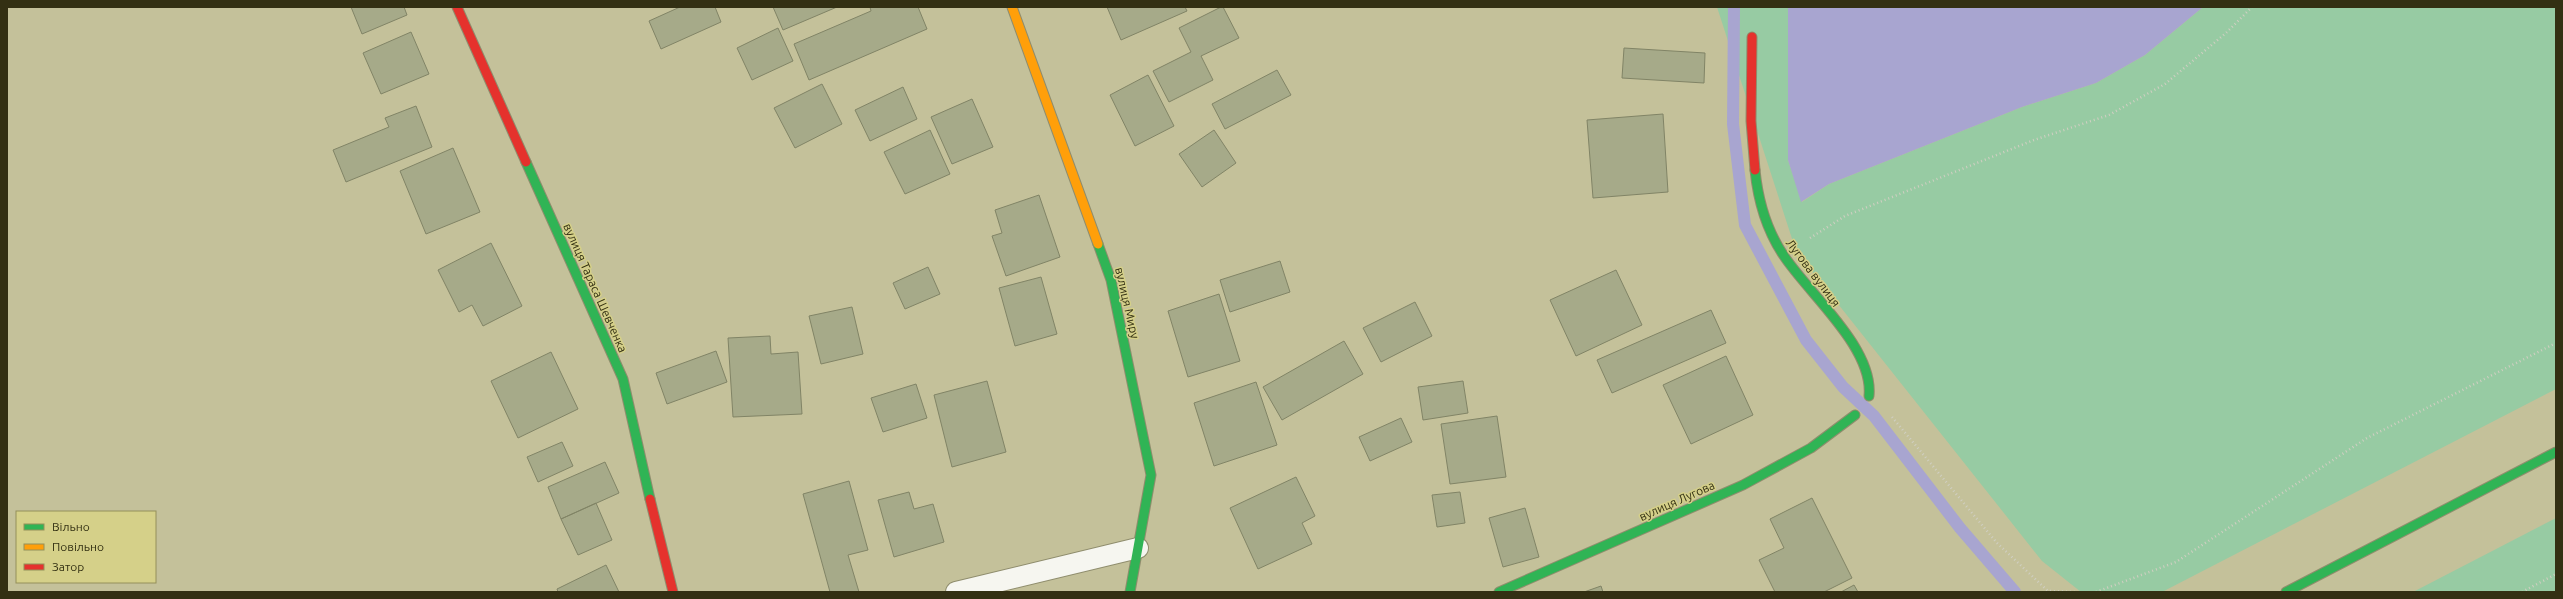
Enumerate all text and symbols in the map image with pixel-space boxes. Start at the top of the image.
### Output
street label: вулиця Тараса Шевченка [561,221,630,354]
street label: Лугова вулиця [1784,236,1843,309]
street label: вулиця Миру [1113,266,1142,340]
street label: вулиця Лугова [1637,478,1717,523]
legend [16,511,156,583]
text: Вільно [52,520,90,533]
text: Повільно [52,540,104,553]
text: Затор [52,560,84,573]

